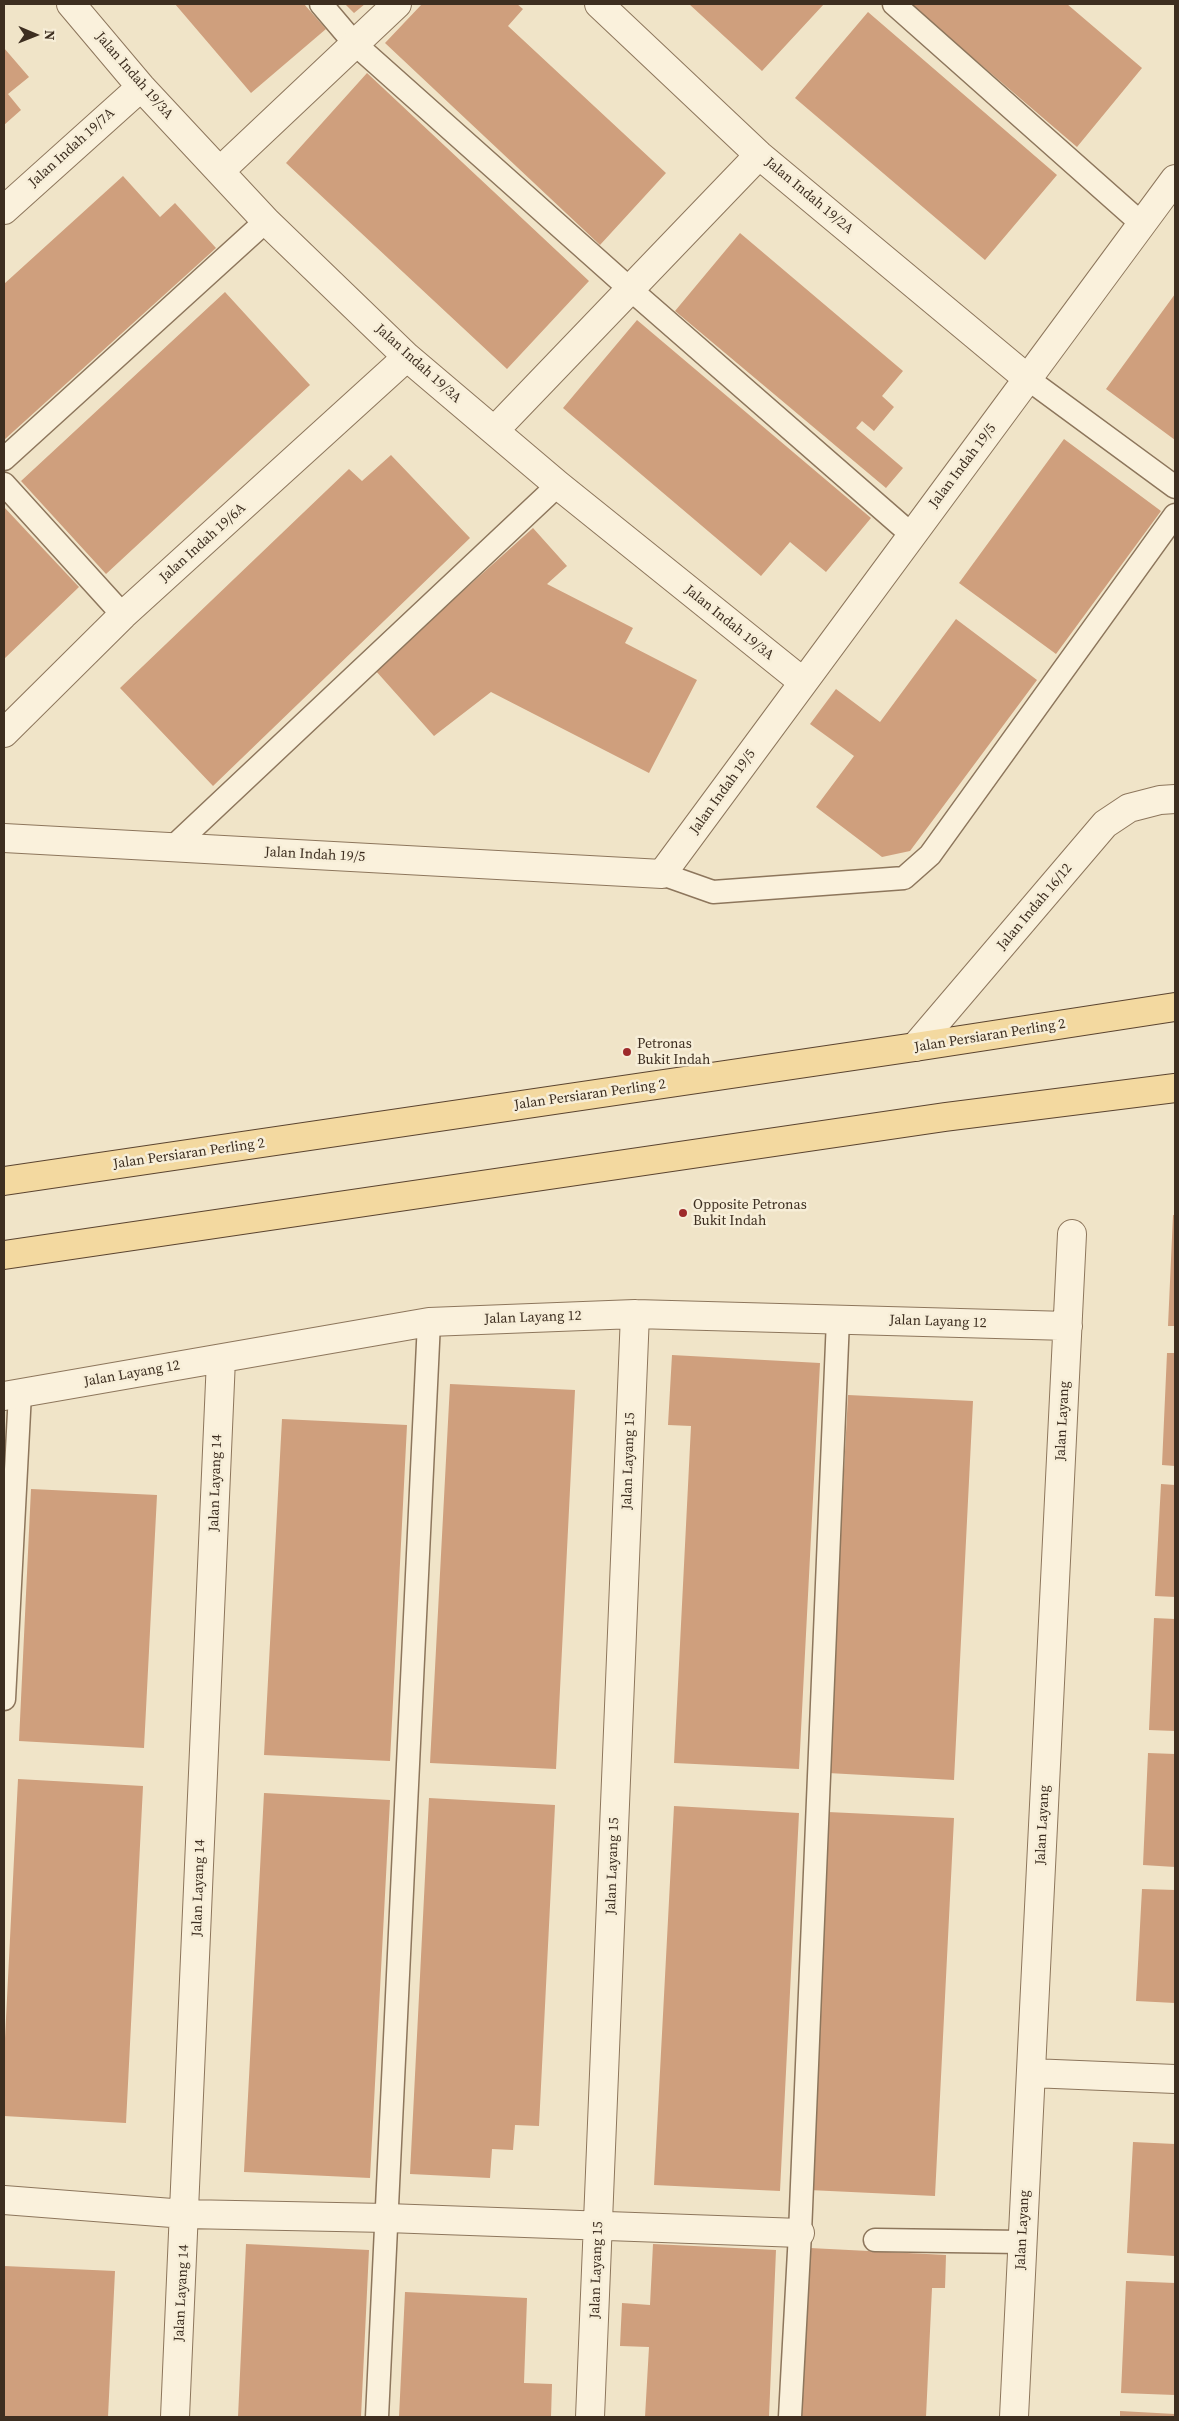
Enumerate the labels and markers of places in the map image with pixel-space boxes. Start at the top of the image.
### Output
place label: Petronas Bukit Indah [637,1036,710,1068]
marker: Petronas Bukit Indah [621,1046,633,1058]
place label: Opposite Petronas Bukit Indah [693,1197,807,1230]
marker: Opposite Petronas Bukit Indah [677,1207,689,1219]

